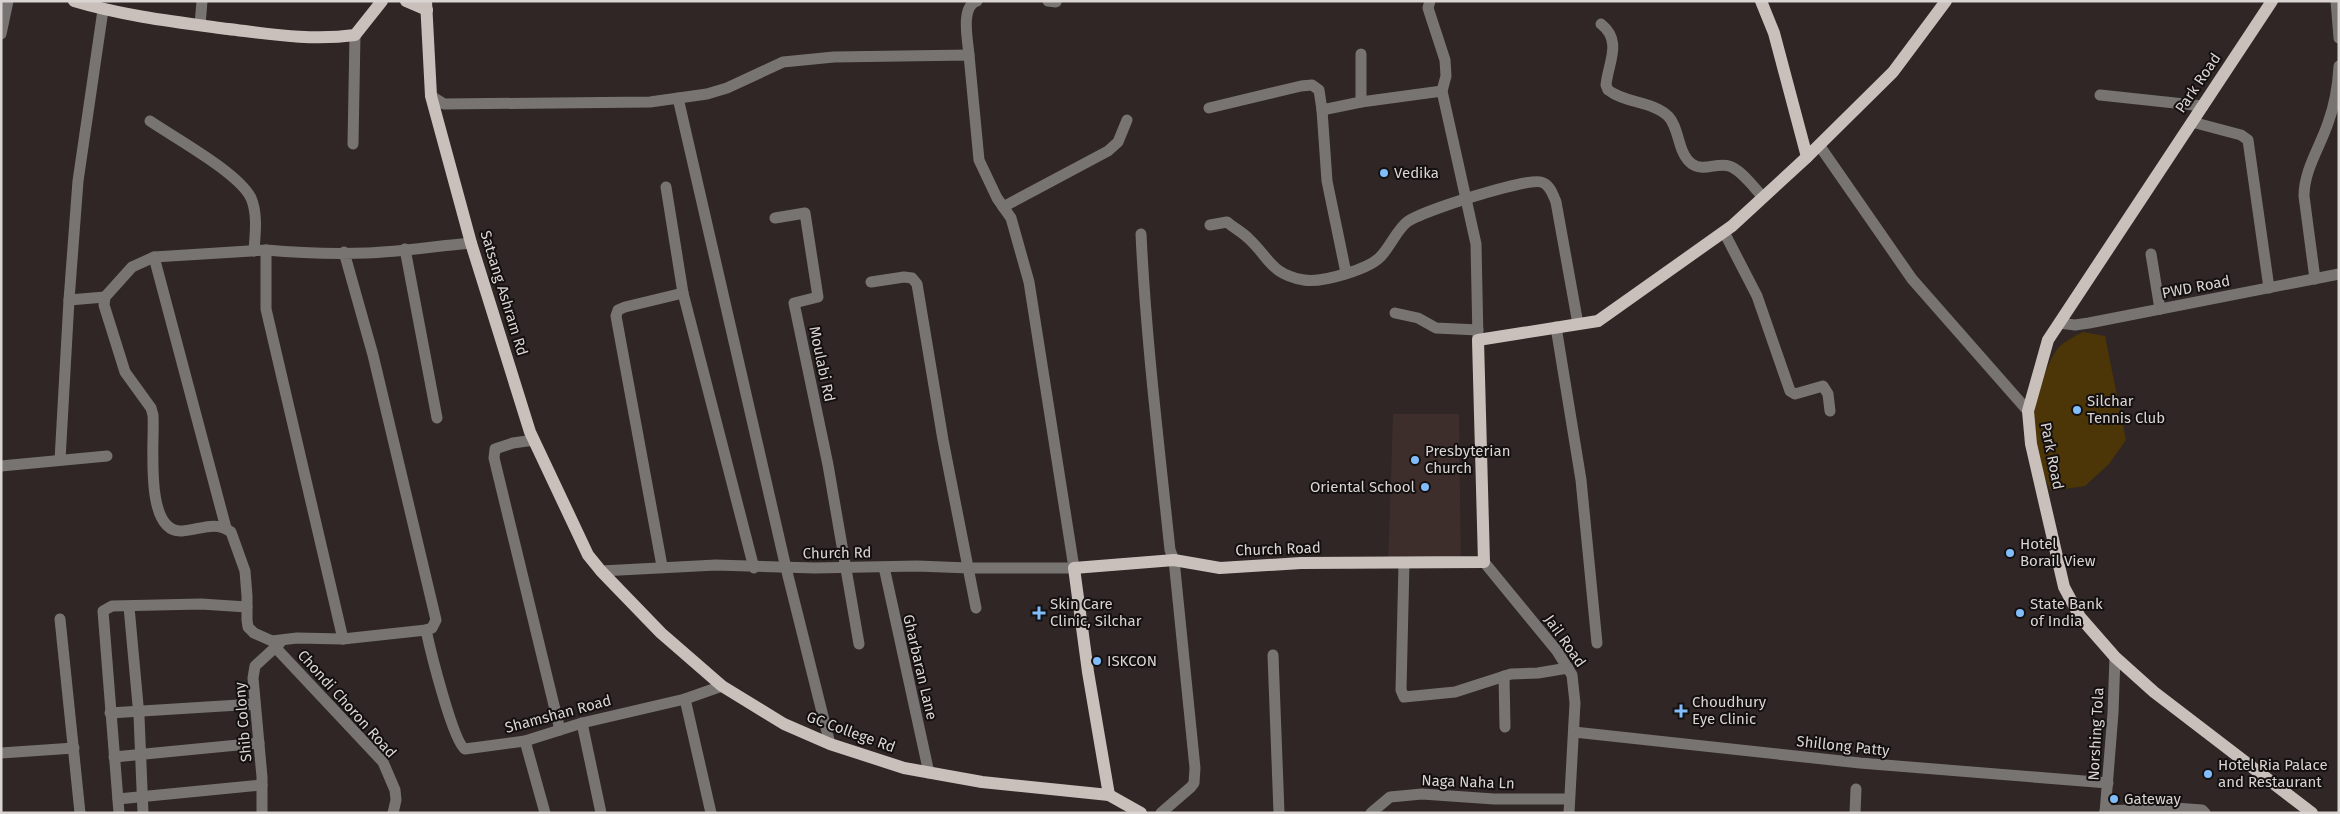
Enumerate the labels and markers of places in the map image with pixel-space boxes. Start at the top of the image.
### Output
place label: Vedika [1394,164,1439,182]
marker: Vedika [1378,167,1390,179]
place label: Silchar Tennis Club [2087,392,2165,427]
marker: Silchar Tennis Club [2071,404,2083,416]
place label: Presbyterian Church [1425,442,1511,477]
marker: Presbyterian Church [1409,454,1421,466]
place label: Oriental School [1310,478,1416,496]
marker: Oriental School [1419,481,1431,493]
place label: Hotel Borail View [2020,535,2096,570]
marker: Hotel Borail View [2004,547,2016,559]
place label: Skin Care Clinic, Silchar [1050,595,1142,630]
place label: State Bank of India [2030,595,2103,630]
marker: Skin Care Clinic, Silchar [1032,606,1046,620]
marker: State Bank of India [2014,607,2026,619]
place label: ISKCON [1107,652,1157,670]
marker: ISKCON [1091,655,1103,667]
place label: Choudhury Eye Clinic [1692,693,1767,728]
marker: Choudhury Eye Clinic [1674,704,1688,718]
place label: Hotel Ria Palace and Restaurant [2218,756,2328,791]
marker: Hotel Ria Palace and Restaurant [2202,768,2214,780]
place label: Gateway [2124,790,2182,808]
marker: Gateway [2108,793,2120,805]

